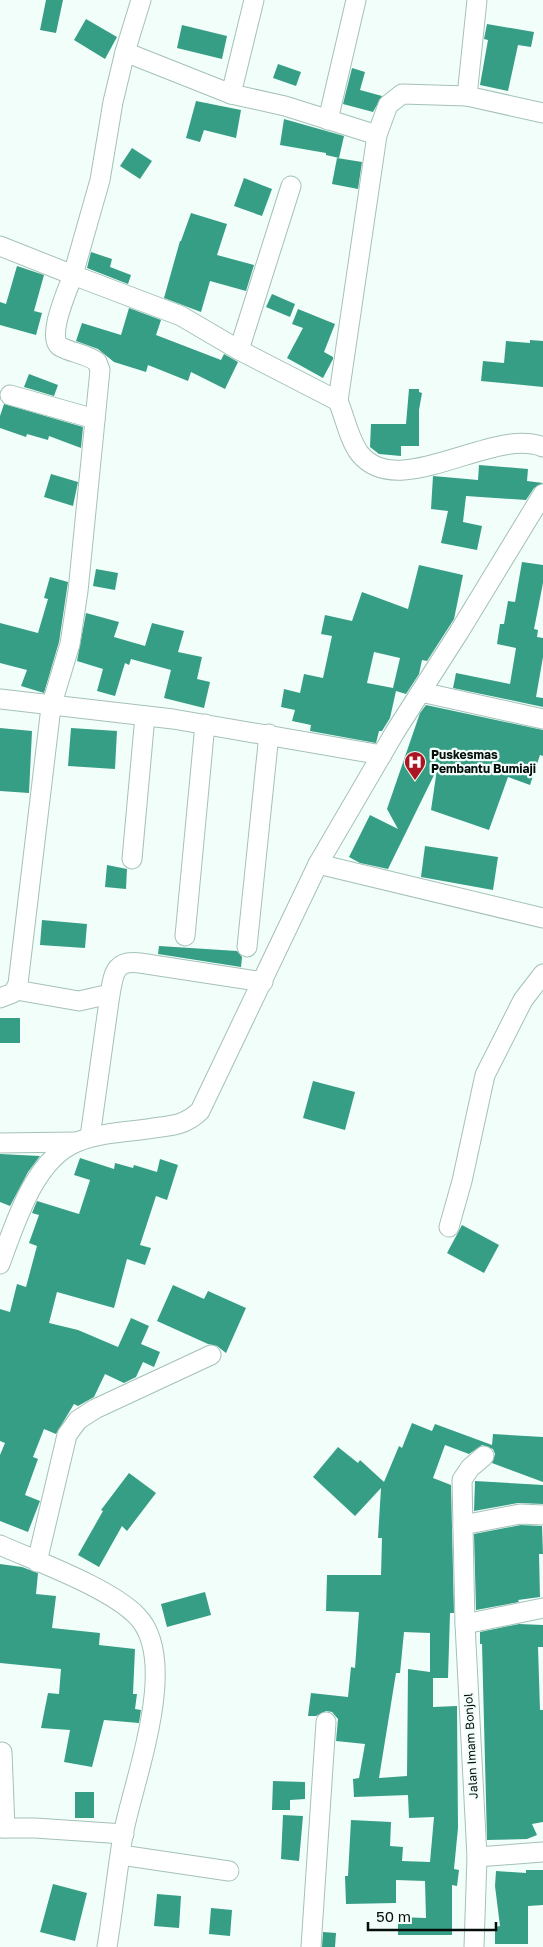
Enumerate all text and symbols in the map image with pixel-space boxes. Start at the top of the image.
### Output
place label: Puskesmas Pembantu Bumiaji [431,747,536,776]
hospital icon: Puskesmas Pembantu Bumiaji [403,750,427,781]
street label: Jalan Imam Bonjol [460,1692,481,1799]
scale bar [368,1900,496,1932]
text: 50 m [376,1907,411,1925]

